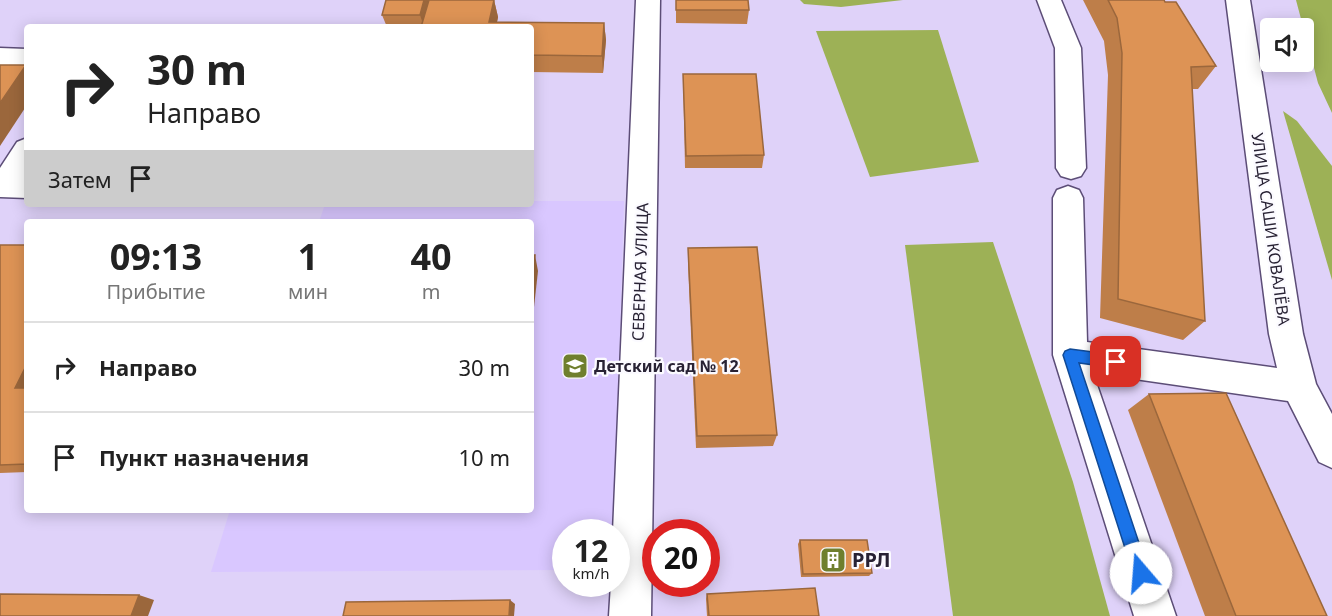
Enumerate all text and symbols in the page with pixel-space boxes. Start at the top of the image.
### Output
map controls [1260,18,1314,72]
button: sound [1260,18,1314,72]
text: 30 m [147,40,247,97]
icon: right [48,48,126,126]
text: Направо [147,94,261,131]
street label: УЛИЦА САШИ КОВАЛЁВА [1247,131,1296,328]
icon: arrive [124,162,157,195]
text: Затем [48,164,112,194]
street label: СЕВЕРНАЯ УЛИЦА [627,202,653,341]
text: 09:13 [110,232,202,281]
text: 1 [298,232,318,281]
text: 40 [410,232,452,281]
text: Прибытие [106,278,206,305]
text: мин [288,278,328,305]
text: m [422,278,440,305]
pin [1090,336,1141,387]
icon: arrive [1099,345,1132,378]
icon: right [48,351,81,384]
school or university icon: Детский сад № 12 [560,351,590,381]
text: Направо [99,352,197,382]
text: 30 m [459,352,510,382]
place label: Детский сад № 12 [594,355,739,377]
icon: arrive [48,441,81,474]
text: Пункт назначения [99,442,309,472]
text: 10 m [459,442,510,472]
speed limit sign: 20 [642,519,720,597]
text: 12 [574,530,608,571]
position arrow [1109,541,1173,605]
building icon: РРЛ [818,545,848,575]
place label: РРЛ [852,546,890,573]
text: km/h [573,563,609,583]

